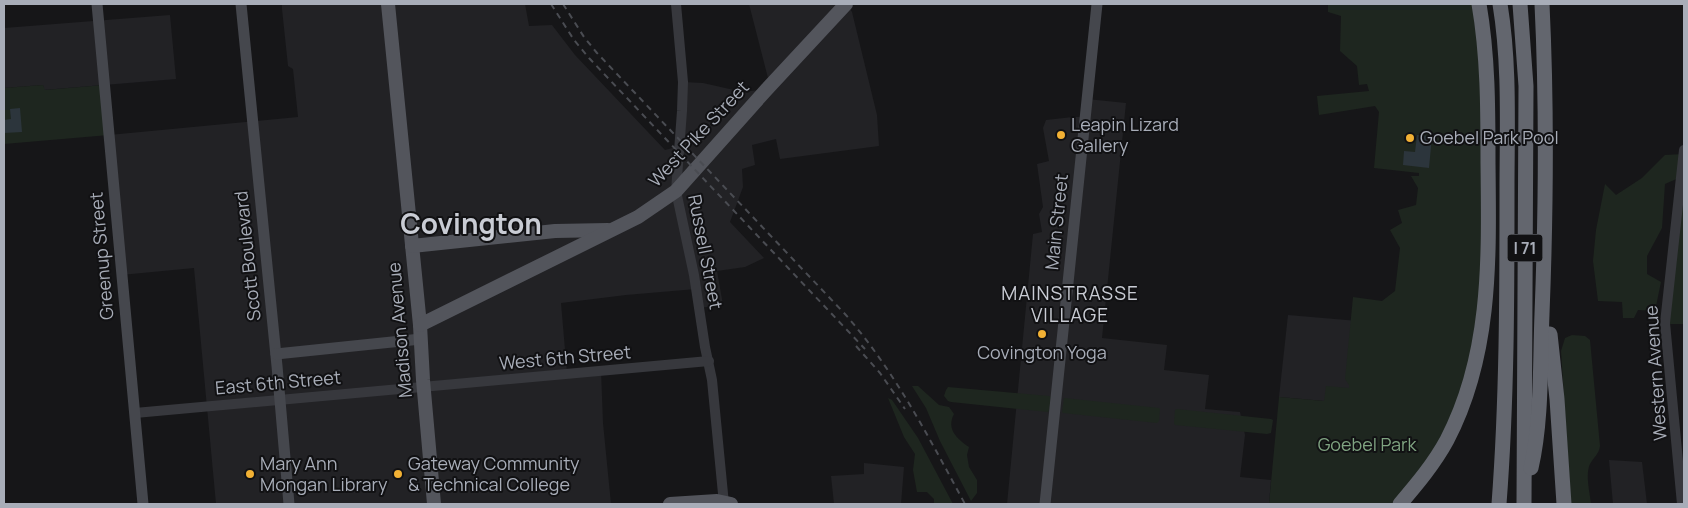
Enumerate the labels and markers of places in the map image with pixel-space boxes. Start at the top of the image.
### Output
place label: Leapin Lizard Gallery [1071,112,1179,157]
place label: Goebel Park Pool [1420,125,1559,149]
marker: Leapin Lizard Gallery [1055,129,1067,141]
marker: Goebel Park Pool [1404,132,1416,144]
marker: Covington Yoga [1036,328,1048,340]
place label: Covington Yoga [977,340,1107,364]
place label: Mary Ann Mongan Library [260,451,388,496]
place label: Gateway Community & Technical College [408,451,580,496]
marker: Mary Ann Mongan Library [244,468,256,480]
marker: Gateway Community & Technical College [392,468,404,480]

